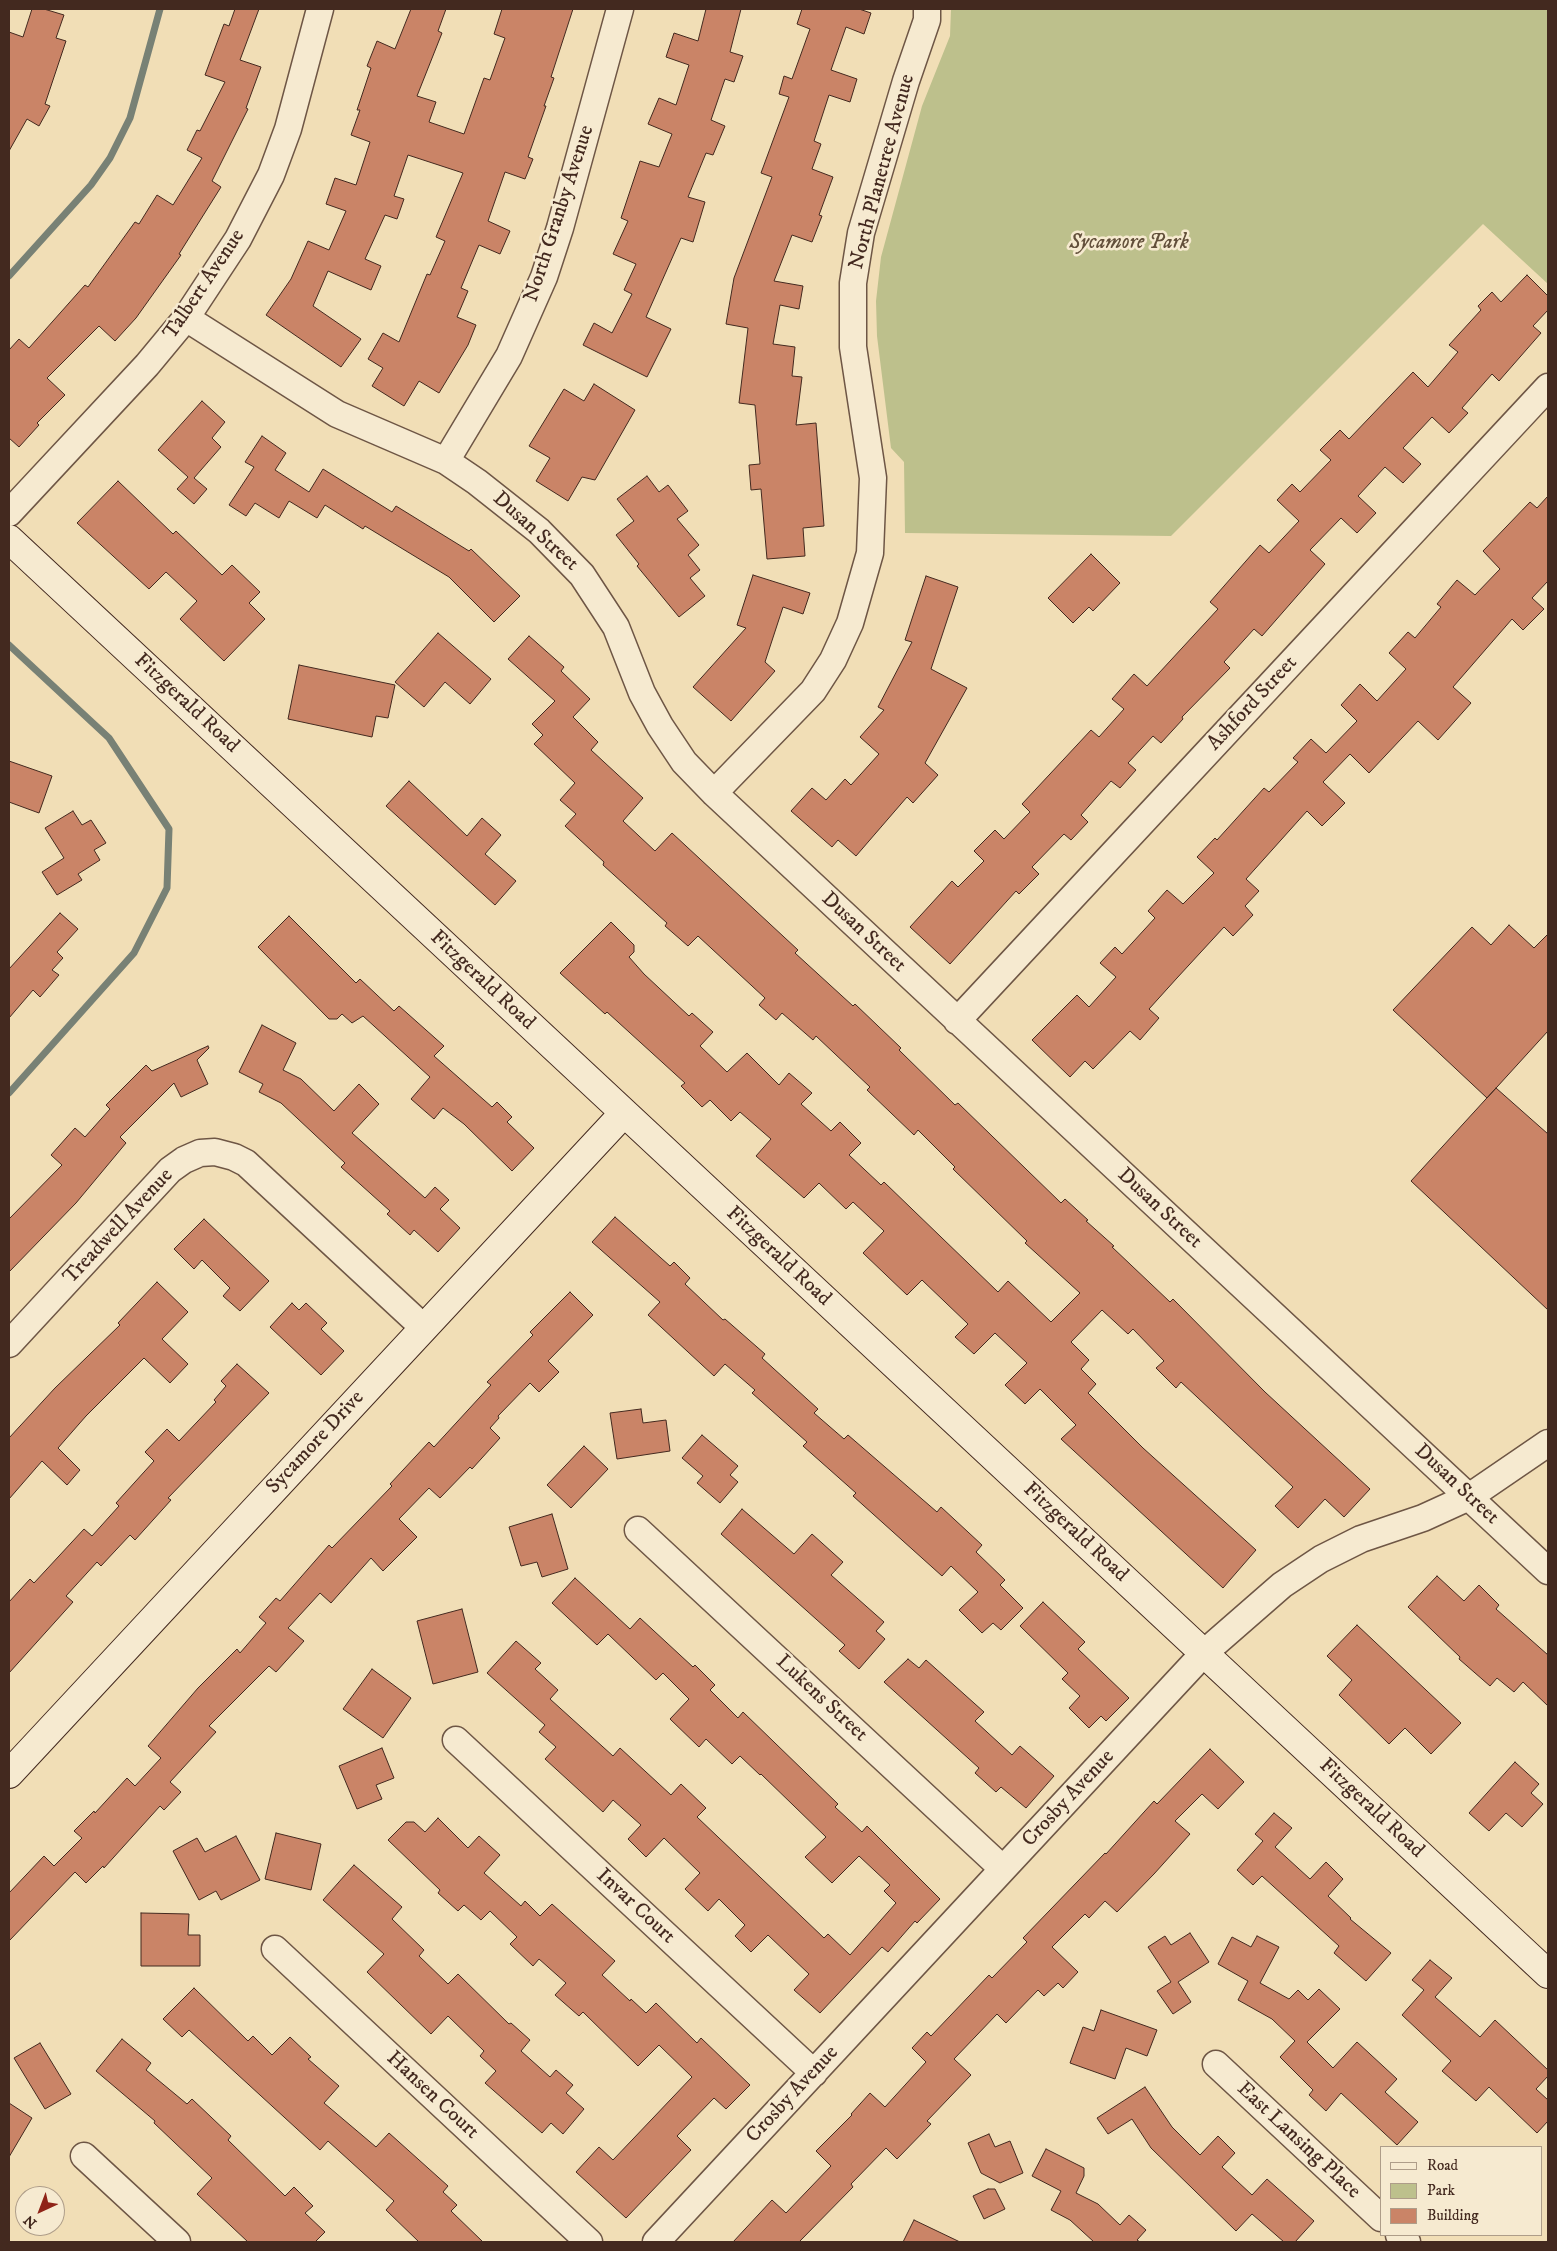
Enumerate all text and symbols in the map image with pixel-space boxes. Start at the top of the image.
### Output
street label: North Planetree Avenue [845,72,921,272]
street label: North Granby Avenue [520,122,600,306]
street label: Talbert Avenue [159,225,251,345]
park label: Sycamore Park [1069,231,1189,257]
street label: Dusan Street [487,487,583,577]
street label: Fitzgerald Road [128,649,244,759]
street label: Ashford Street [1203,651,1303,757]
street label: Dusan Street [815,887,911,979]
street label: Fitzgerald Road [424,926,540,1036]
street label: Dusan Street [1111,1163,1207,1255]
street label: Treadwell Avenue [59,1164,179,1290]
street label: Fitzgerald Road [720,1202,836,1312]
street label: Sycamore Drive [262,1386,370,1500]
street label: Dusan Street [1408,1439,1504,1531]
street label: Fitzgerald Road [1017,1478,1133,1588]
street label: Lukens Street [770,1650,872,1748]
street label: Crosby Avenue [1018,1745,1120,1853]
street label: Fitzgerald Road [1313,1754,1429,1864]
street label: Invar Court [590,1864,680,1950]
street label: Crosby Avenue [742,2041,844,2149]
street label: Hansen Court [380,2047,484,2145]
street label: East Lansing Place [1231,2077,1365,2205]
legend [1380,2146,1542,2236]
text: Road [1427,2156,1458,2175]
text: Park [1427,2181,1455,2200]
north arrow [15,2186,65,2236]
text: Building [1427,2206,1479,2225]
text: N [20,2211,41,2232]

